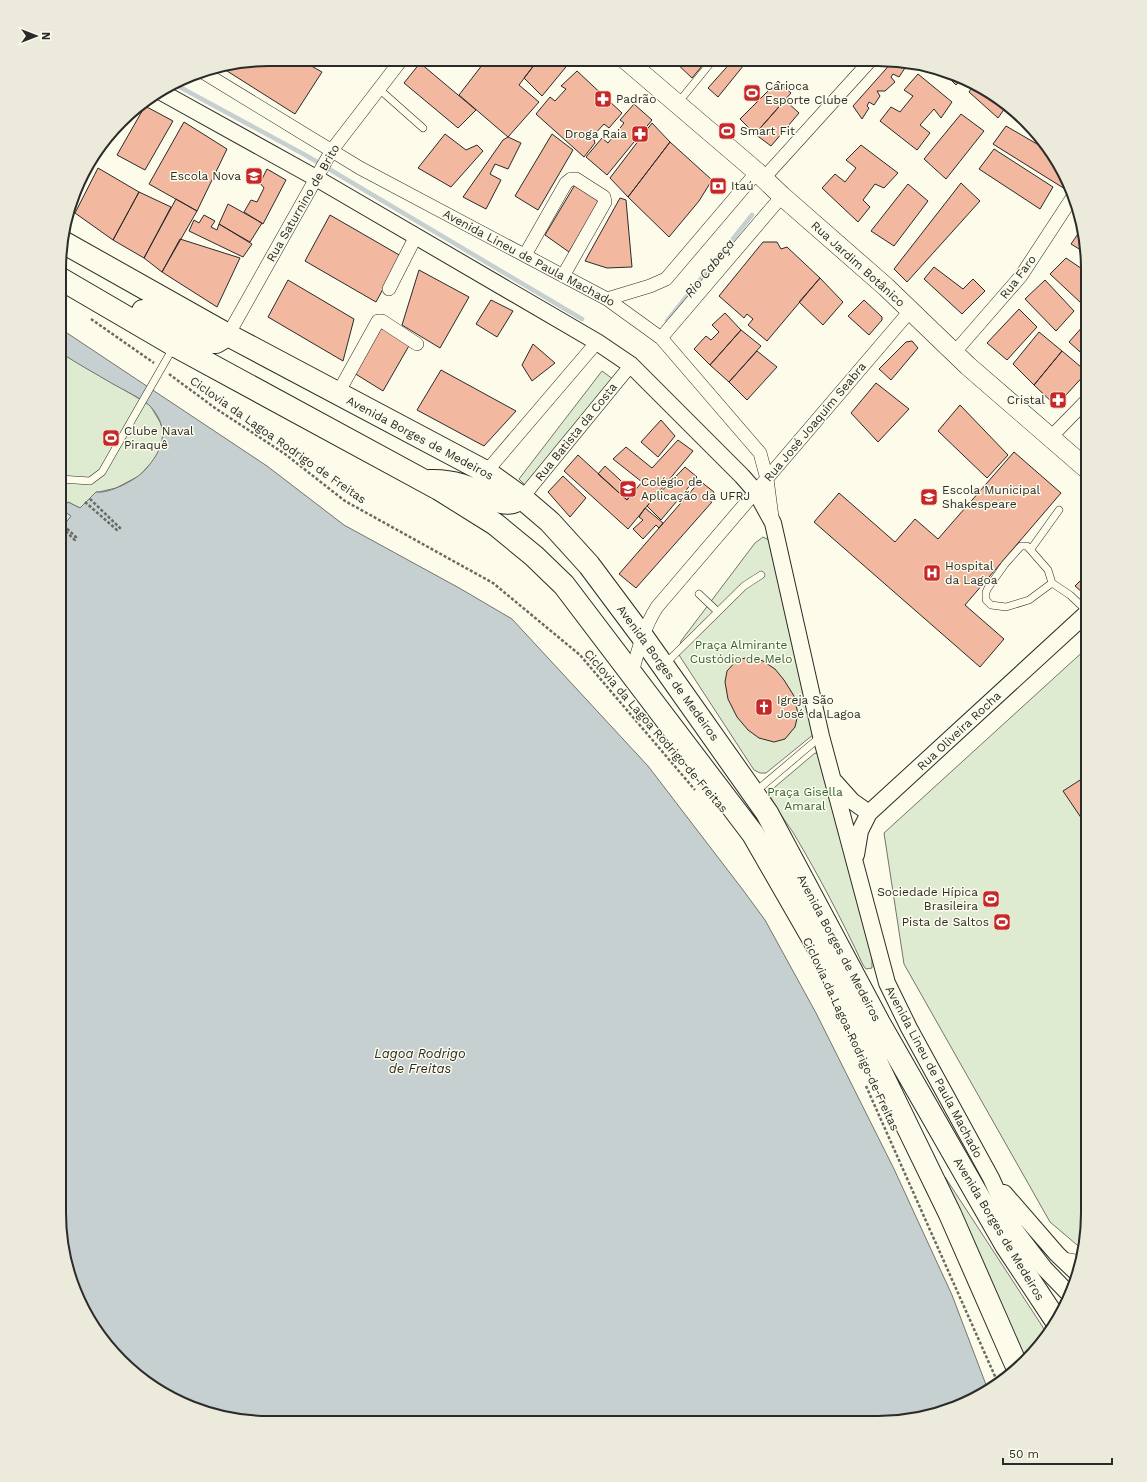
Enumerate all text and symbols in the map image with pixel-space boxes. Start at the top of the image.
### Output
north arrow [16,16,56,56]
text: N [39,32,52,40]
place label: Carioca Esporte Clube [765,79,848,107]
sports icon: Carioca Esporte Clube [742,83,762,103]
pharmacy icon: Padrão [593,89,613,109]
place label: Padrão [616,92,656,106]
sports icon: Smart Fit [717,121,737,141]
pharmacy icon: Droga Raia [630,124,650,144]
place label: Smart Fit [740,124,795,138]
place label: Droga Raia [565,127,627,141]
street label: Rua Saturnino de Brito [264,142,342,264]
school or university icon: Escola Nova [244,166,264,186]
place label: Escola Nova [170,169,241,183]
bank icon: Itaú [708,176,728,196]
place label: Itaú [731,179,754,193]
street label: Avenida Lineu de Paula Machado [441,207,617,309]
street label: Rua Jardim Botânico [808,218,908,310]
water label: Rio Cabeça [681,236,737,301]
street label: Rua Faro [997,252,1039,302]
street label: Rua José Joaquim Seabra [761,359,869,484]
street label: Ciclovia da Lagoa Rodrigo de Freitas [187,373,369,507]
street label: Rua Batista da Costa [532,380,620,484]
pharmacy icon: Cristal [1048,390,1068,410]
street label: Avenida Borges de Medeiros [344,393,496,483]
place label: Cristal [1007,393,1045,407]
place label: Clube Naval Piraquê [124,424,194,452]
sports icon: Clube Naval Piraquê [101,428,121,448]
place label: Colégio de Aplicação da UFRJ [641,475,750,503]
school or university icon: Colégio de Aplicação da UFRJ [618,479,638,499]
place label: Escola Municipal Shakespeare [942,483,1041,511]
school or university icon: Escola Municipal Shakespeare [919,487,939,507]
place label: Hospital da Lagoa [945,559,998,587]
hospital icon: Hospital da Lagoa [922,563,942,583]
street label: Avenida Borges de Medeiros [614,602,722,744]
park label: Praça Almirante Custódio de Melo [690,638,792,666]
street label: Ciclovia da Lagoa Rodrigo de Freitas [581,646,731,816]
street label: Rua Oliveira Rocha [914,688,1004,773]
place label: Igreja São José da Lagoa [777,693,861,721]
church icon: Igreja São José da Lagoa [754,697,774,717]
park label: Praça Gisella Amaral [767,785,843,813]
street label: Avenida Borges de Medeiros [794,872,884,1024]
place label: Sociedade Hípica Brasileira [877,885,978,913]
sports icon: Sociedade Hípica Brasileira [981,889,1001,909]
sports icon: Pista de Saltos [992,912,1012,932]
place label: Pista de Saltos [902,915,989,929]
street label: Ciclovia da Lagoa Rodrigo de Freitas [800,935,902,1133]
street label: Avenida Lineu de Paula Machado [883,984,985,1160]
water label: Lagoa Rodrigo de Freitas [374,1046,466,1076]
street label: Avenida Borges de Medeiros [951,1155,1047,1303]
scale bar [1003,1440,1112,1466]
text: 50 m [1009,1447,1039,1461]

